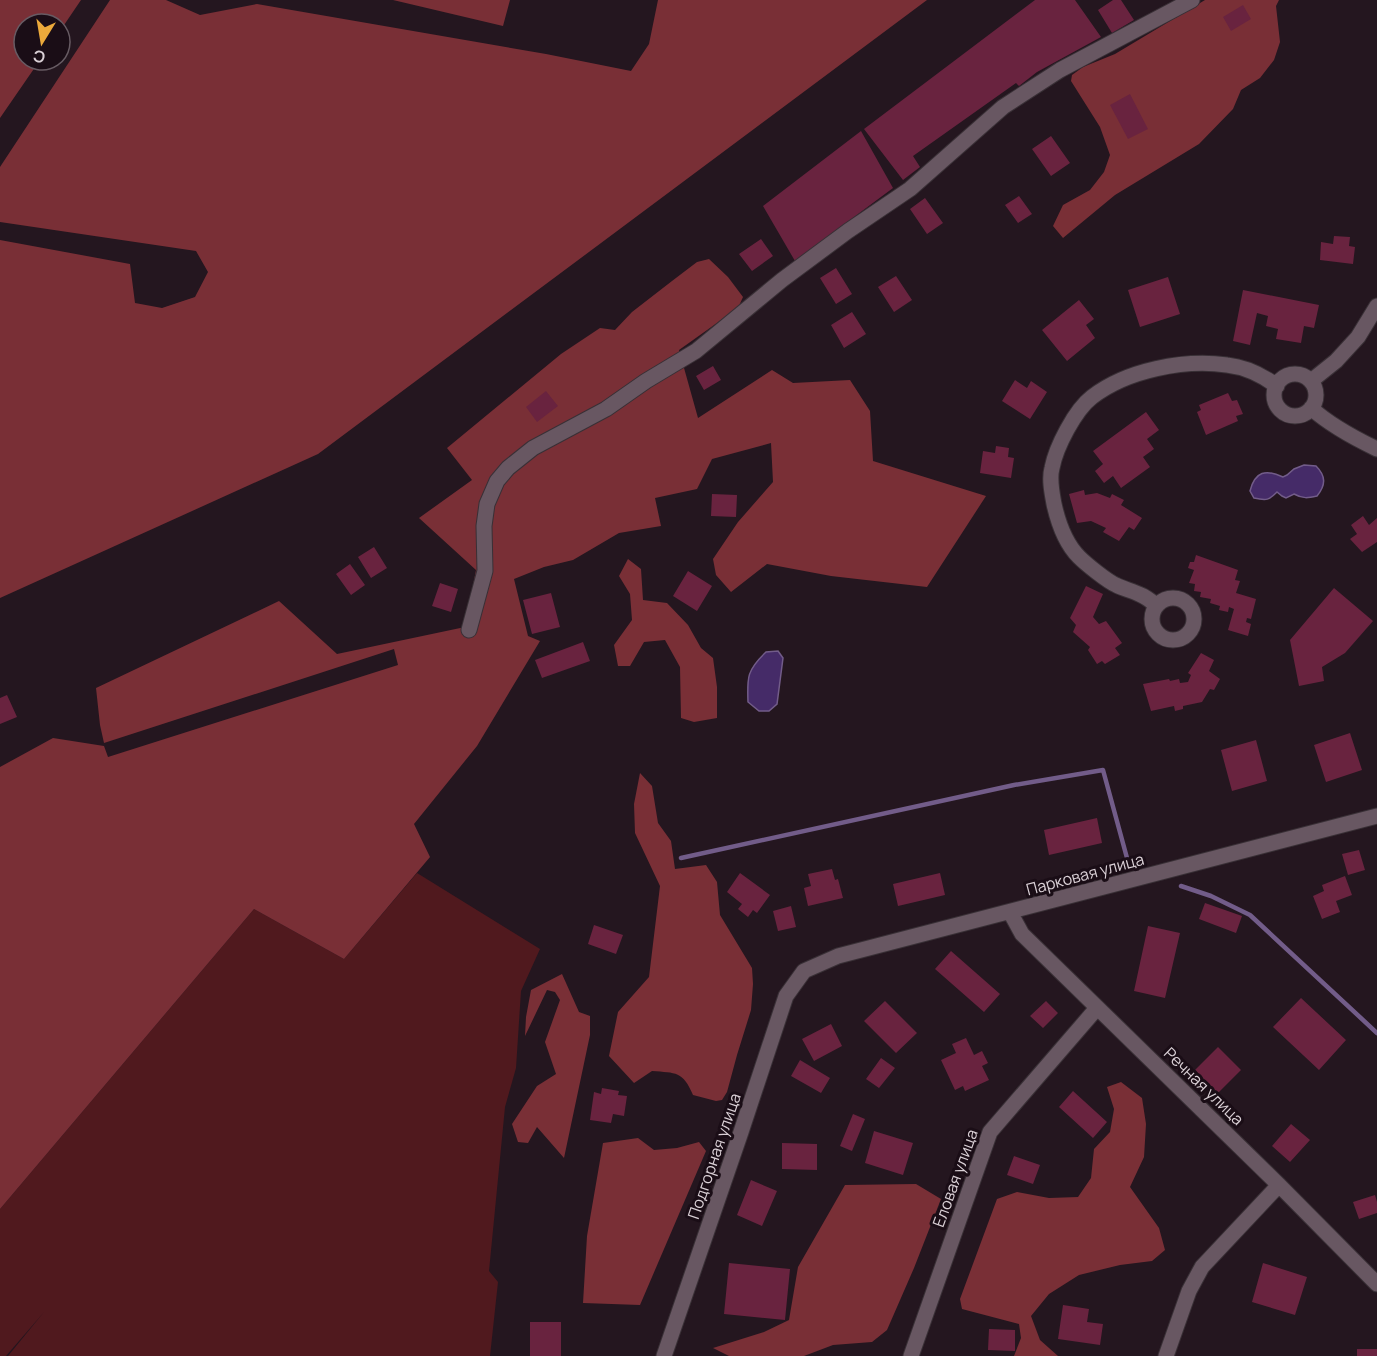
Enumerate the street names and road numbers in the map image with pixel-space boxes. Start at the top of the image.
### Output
street label: Парковая улица [1024,848,1146,900]
street label: Речная улица [1159,1042,1249,1130]
street label: Подгорная улица [682,1090,746,1222]
street label: Еловая улица [927,1126,983,1230]

